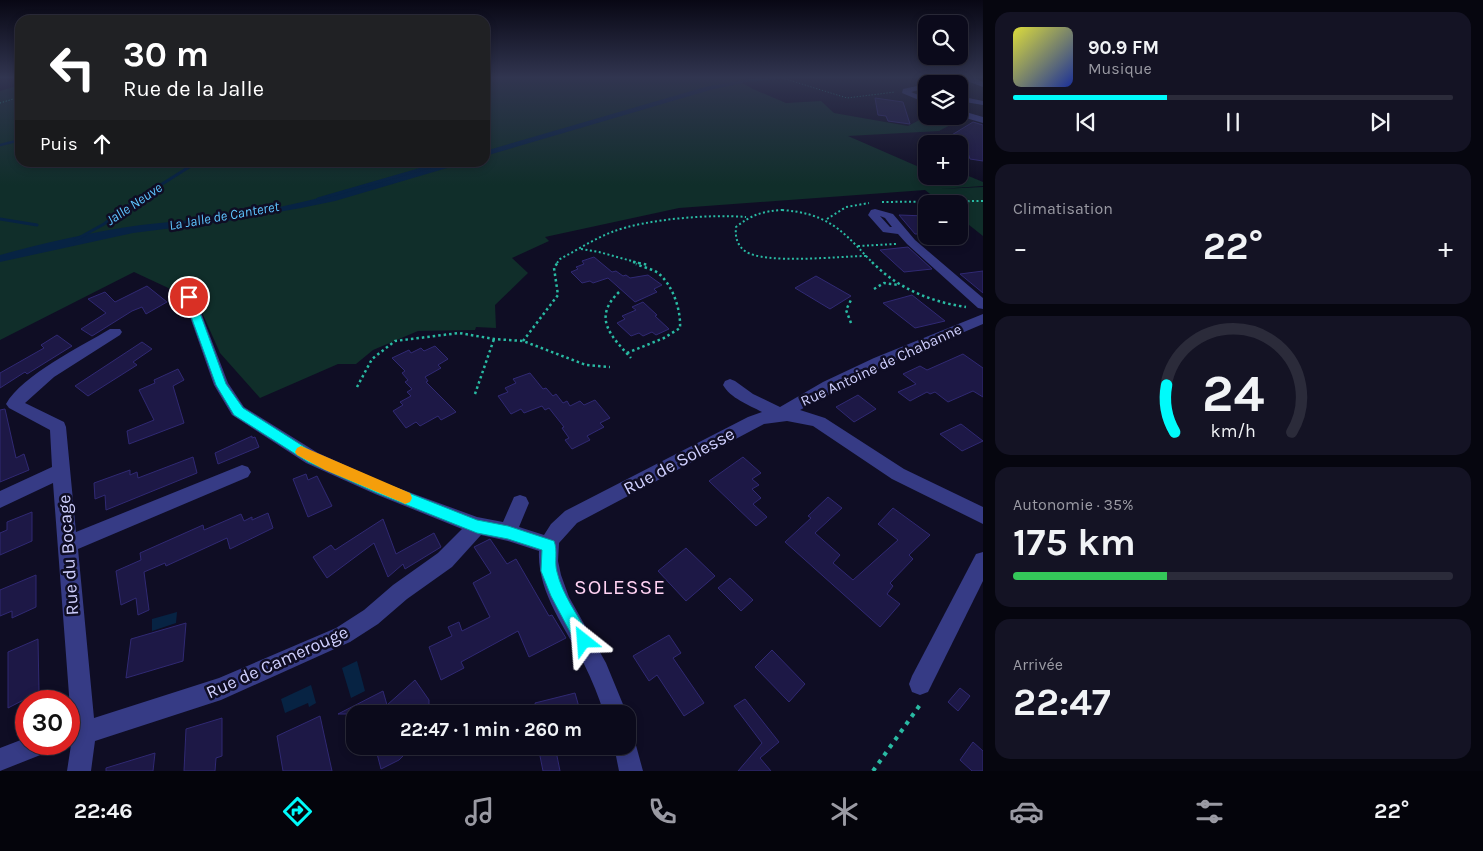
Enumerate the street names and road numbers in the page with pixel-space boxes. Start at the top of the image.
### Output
street label: Rue Antoine de Chabanne [798,320,964,410]
street label: Rue de Solesse [620,422,738,500]
street label: Rue du Bocage [53,494,83,616]
street label: Rue de Camerouge [202,621,352,703]

